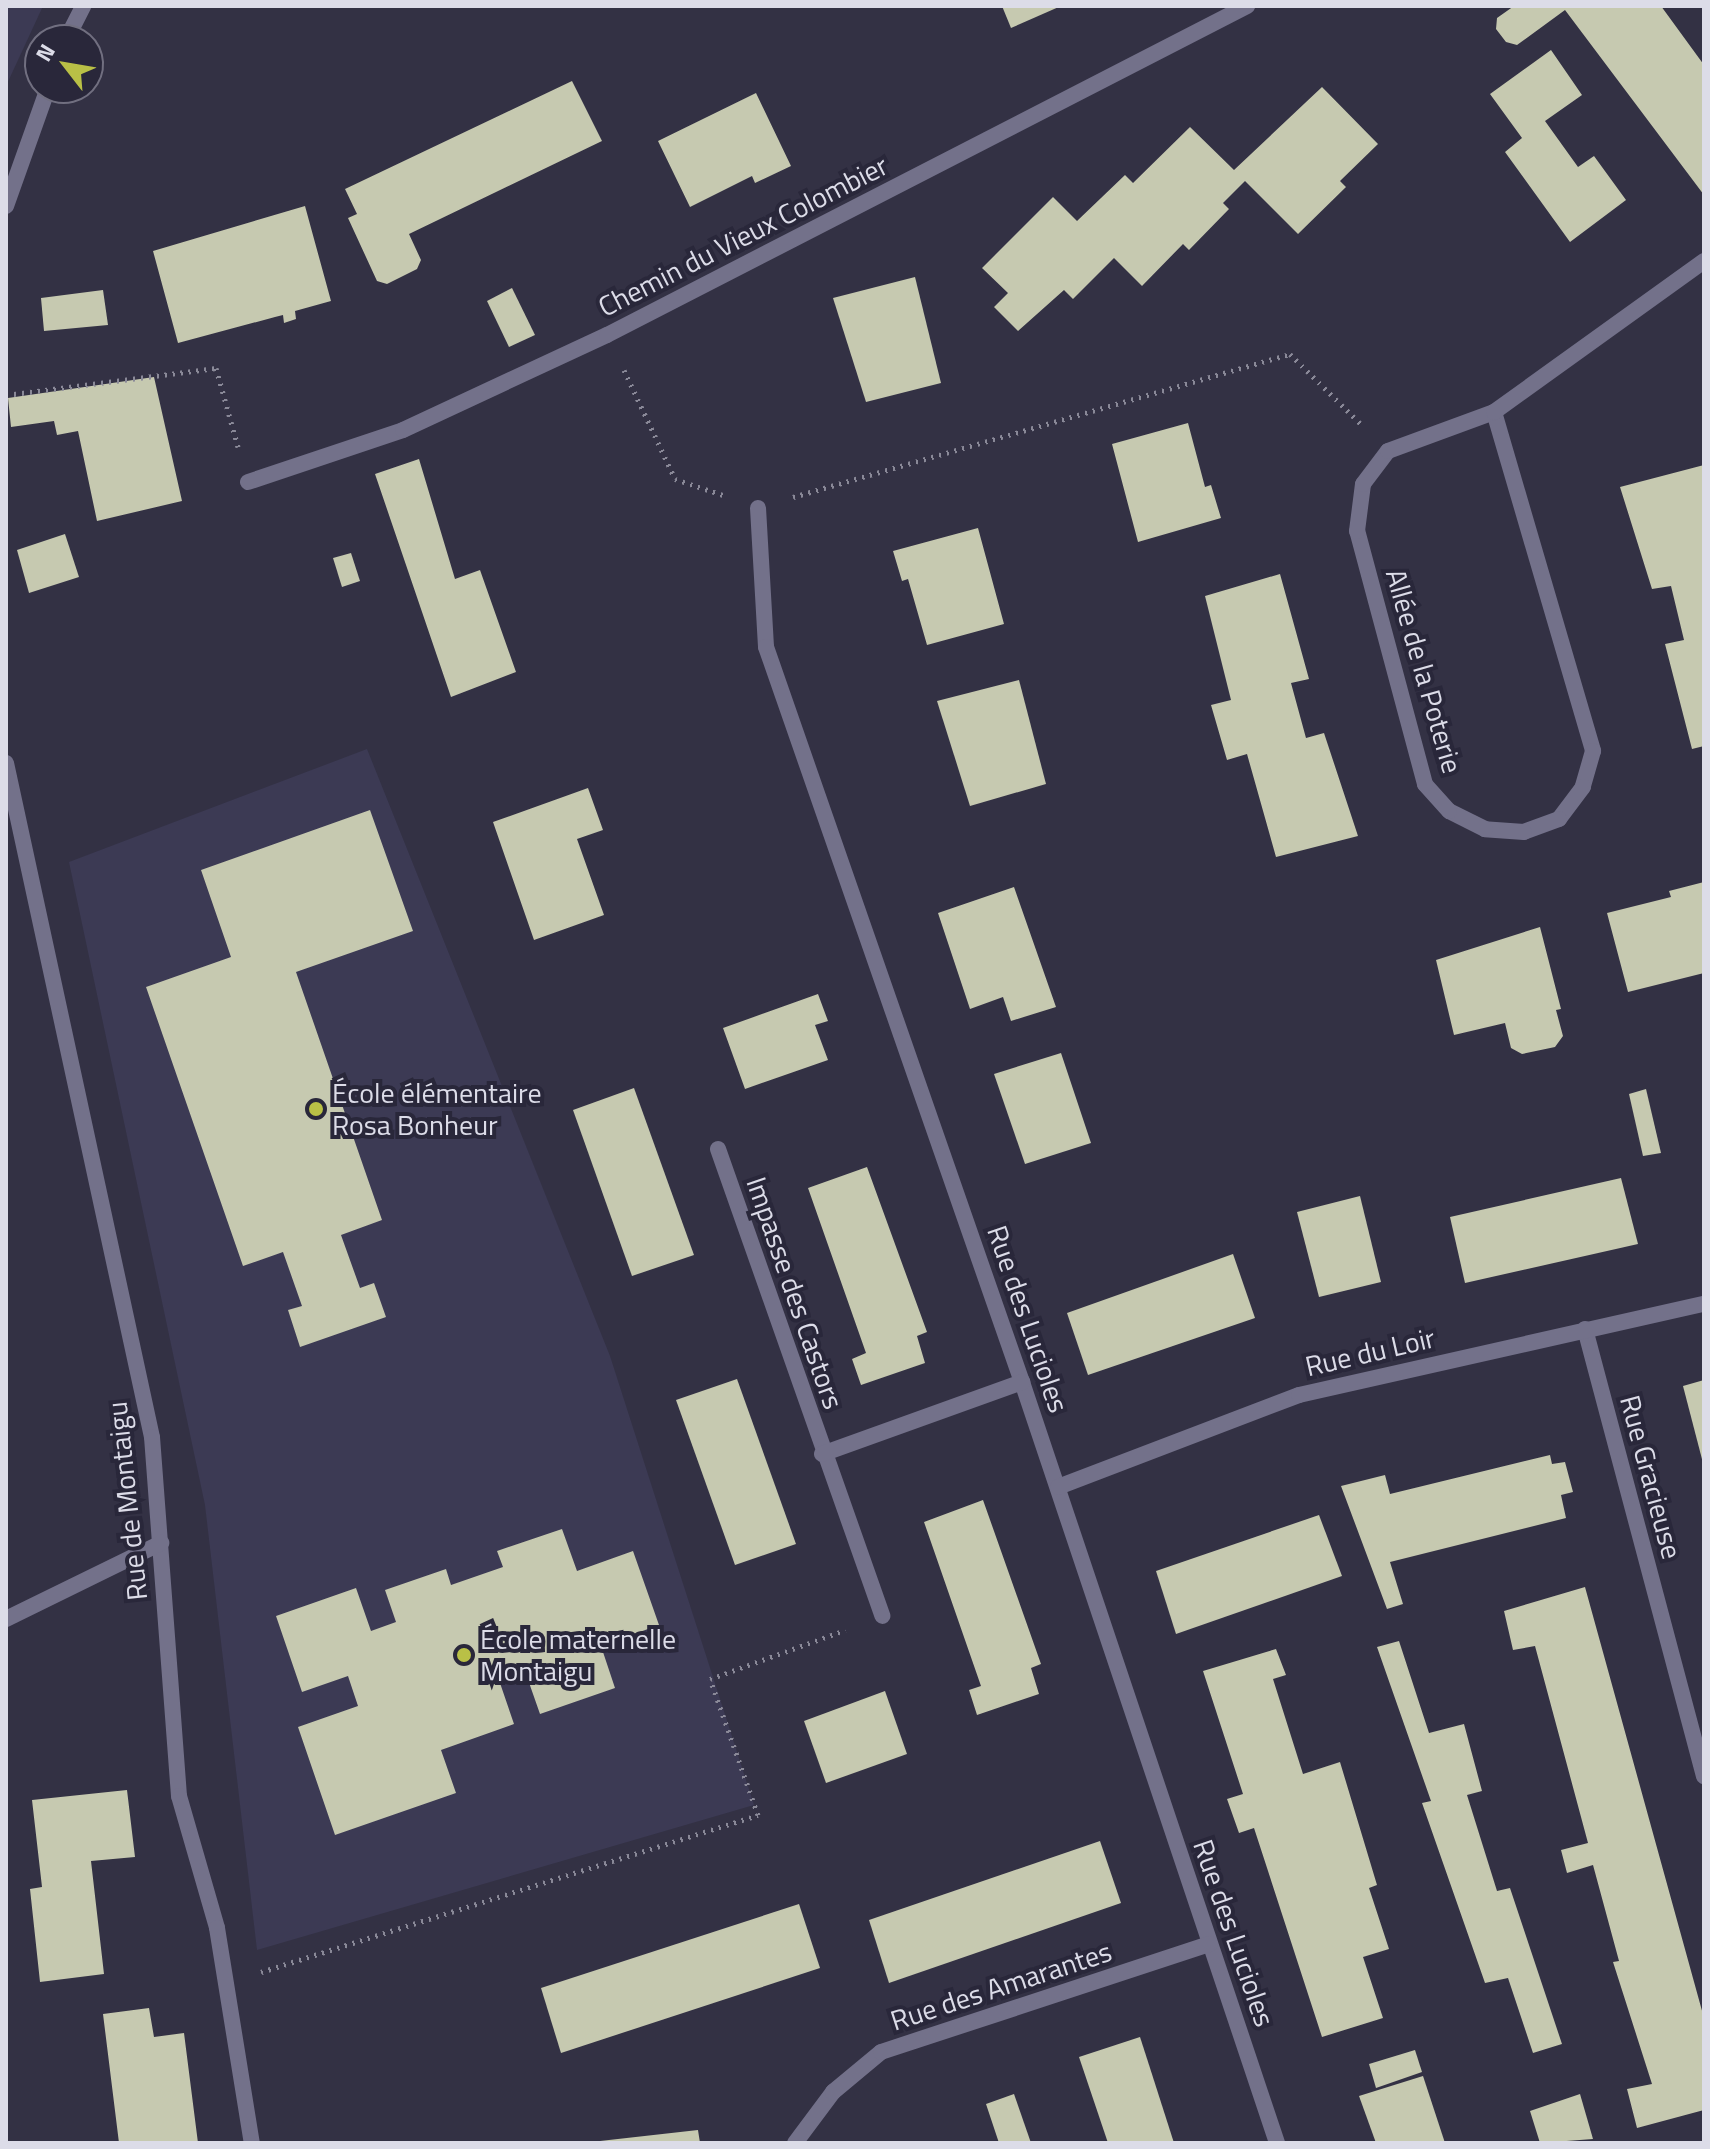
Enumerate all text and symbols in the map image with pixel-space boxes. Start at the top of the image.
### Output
north arrow [24,24,104,104]
text: N [27,37,64,68]
street label: Chemin du Vieux Colombier [593,148,893,324]
street label: Allée de la Poterie [1379,565,1469,777]
place label: École élémentaire Rosa Bonheur [332,1076,542,1142]
marker: École élémentaire Rosa Bonheur [307,1100,325,1118]
street label: Impasse des Castors [740,1173,850,1413]
street label: Rue des Lucioles [980,1221,1076,1417]
street label: Rue du Loir [1302,1321,1438,1383]
street label: Rue Gracieuse [1613,1392,1689,1562]
street label: Rue de Montaigu [100,1400,154,1602]
place label: École maternelle Montaigu [480,1622,676,1688]
marker: École maternelle Montaigu [455,1646,473,1664]
street label: Rue des Lucioles [1186,1835,1282,2031]
street label: Rue des Amarantes [886,1934,1116,2038]

